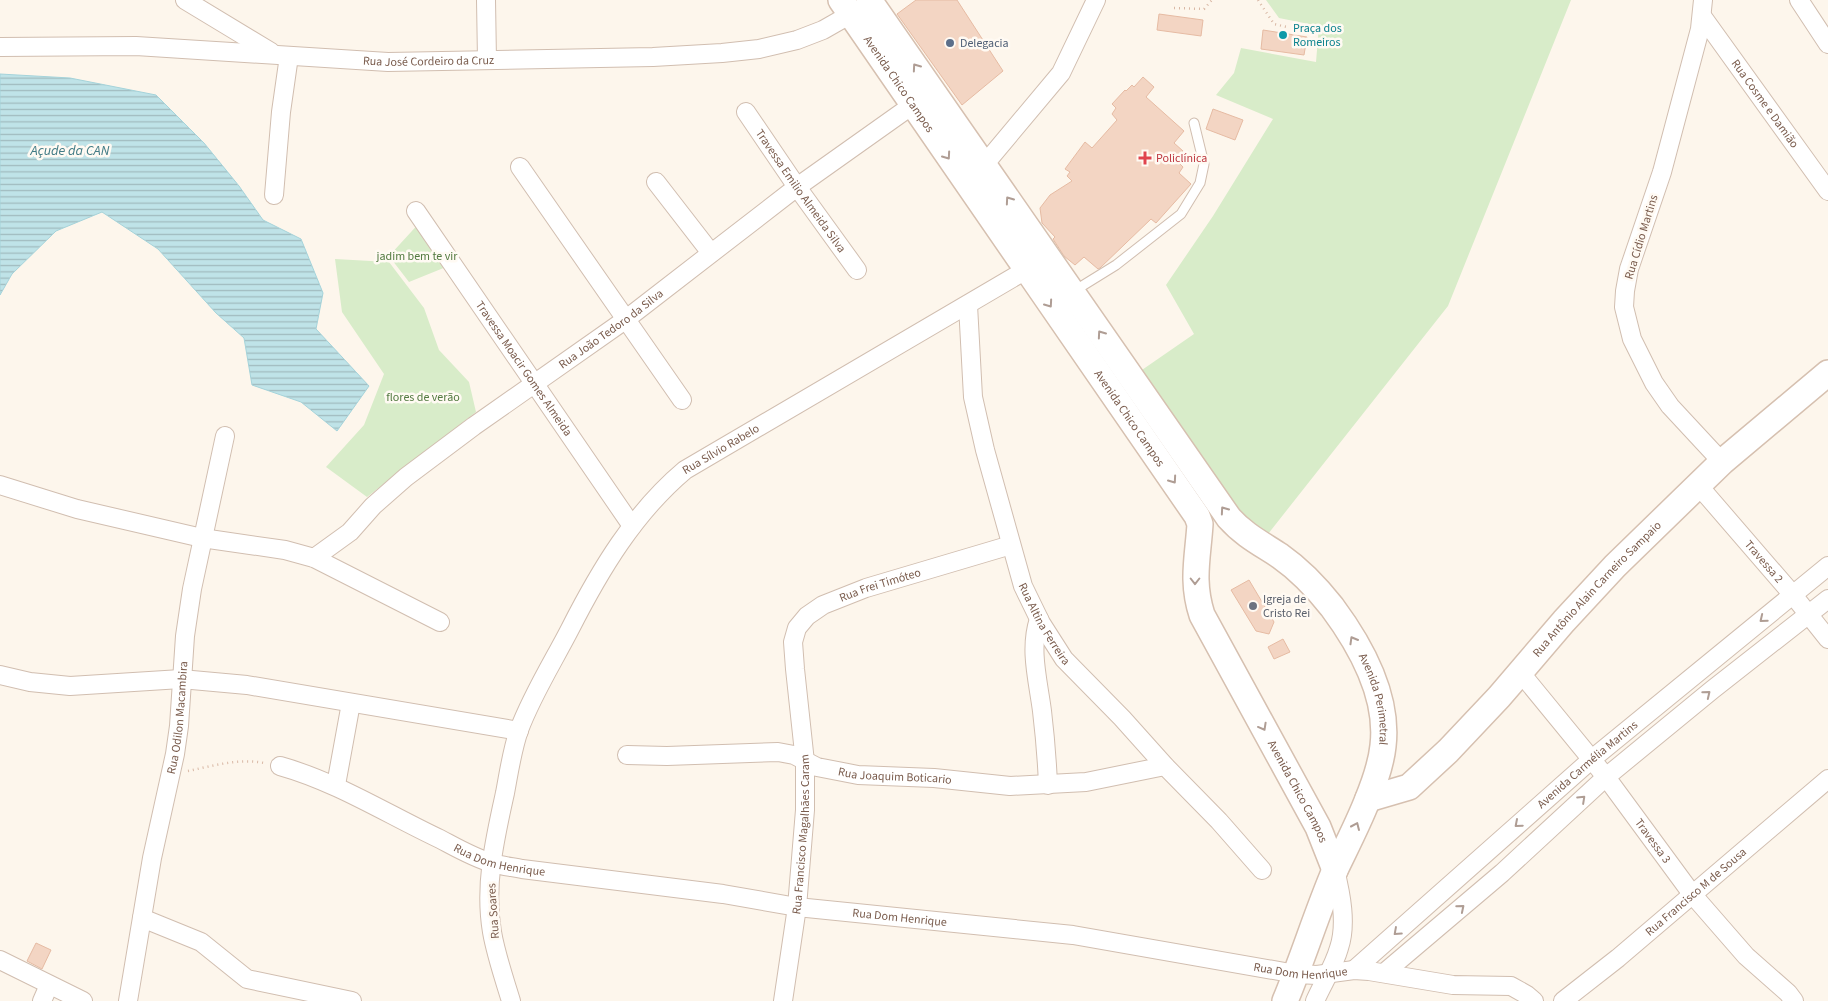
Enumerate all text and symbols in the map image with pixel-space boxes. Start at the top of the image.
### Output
place label: Praça dos Romeiros [1293,20,1342,51]
marker: Praça dos Romeiros [1277,29,1289,41]
street label: Avenida Chico Campos [859,32,938,136]
place label: Delegacia [960,35,1009,52]
marker: Delegacia [944,37,956,49]
street label: Rua José Cordeiro da Cruz [362,52,494,71]
street label: Rua Cosme e Damião [1727,56,1803,152]
one-way arrow [913,63,922,73]
street label: Travessa Emilio Almeida Silva [751,126,850,256]
water label: Açude da CAN [30,141,110,161]
one-way arrow [941,150,950,159]
place label: Policlínica [1156,150,1207,167]
marker: Policlínica [1138,151,1152,165]
street label: Rua Cídio Martins [1621,193,1662,282]
one-way arrow [1006,196,1015,206]
park label: jadim bem te vir [376,248,458,265]
street label: Rua João Tedoro da Silva [555,285,667,373]
street label: Travessa Moacir Gomes Almeida [471,298,576,440]
one-way arrow [1043,298,1052,308]
one-way arrow [1098,330,1107,340]
street label: Avenida Chico Campos [1090,367,1168,470]
park label: flores de verão [386,389,460,406]
street label: Rua Sílvio Rabelo [679,420,763,479]
one-way arrow [1167,474,1176,484]
one-way arrow [1221,506,1230,516]
street label: Rua Antônio Alain Carneiro Sampaio [1529,517,1665,661]
street label: Travessa 2 [1740,537,1787,587]
street label: Rua Frei Timóteo [837,564,923,607]
one-way arrow [1190,578,1200,585]
street label: Rua Altina Ferreira [1014,580,1074,669]
place label: Igreja de Cristo Rei [1263,591,1310,622]
marker: Igreja de Cristo Rei [1247,600,1259,612]
one-way arrow [1760,613,1769,621]
one-way arrow [1349,636,1359,645]
street label: Avenida Perimetral [1354,650,1392,746]
street label: Rua Odilon Macambira [163,661,192,776]
one-way arrow [1701,691,1710,700]
street label: Avenida Carmélia Martins [1534,717,1642,813]
one-way arrow [1257,721,1267,730]
street label: Avenida Chico Campos [1263,737,1331,845]
street label: Rua Francisco Magalhães Caram [788,753,814,915]
street label: Rua Joaquim Boticario [837,763,953,789]
one-way arrow [1577,796,1586,805]
street label: Travessa 3 [1630,815,1675,867]
one-way arrow [1515,818,1524,827]
one-way arrow [1350,822,1361,831]
street label: Rua Dom Henrique [450,840,546,881]
street label: Rua Francisco M de Sousa [1642,844,1750,940]
street label: Rua Soares [483,883,504,939]
one-way arrow [1456,904,1465,913]
street label: Rua Dom Henrique [852,905,948,931]
one-way arrow [1393,926,1402,935]
street label: Rua Dom Henrique [1252,959,1349,984]

